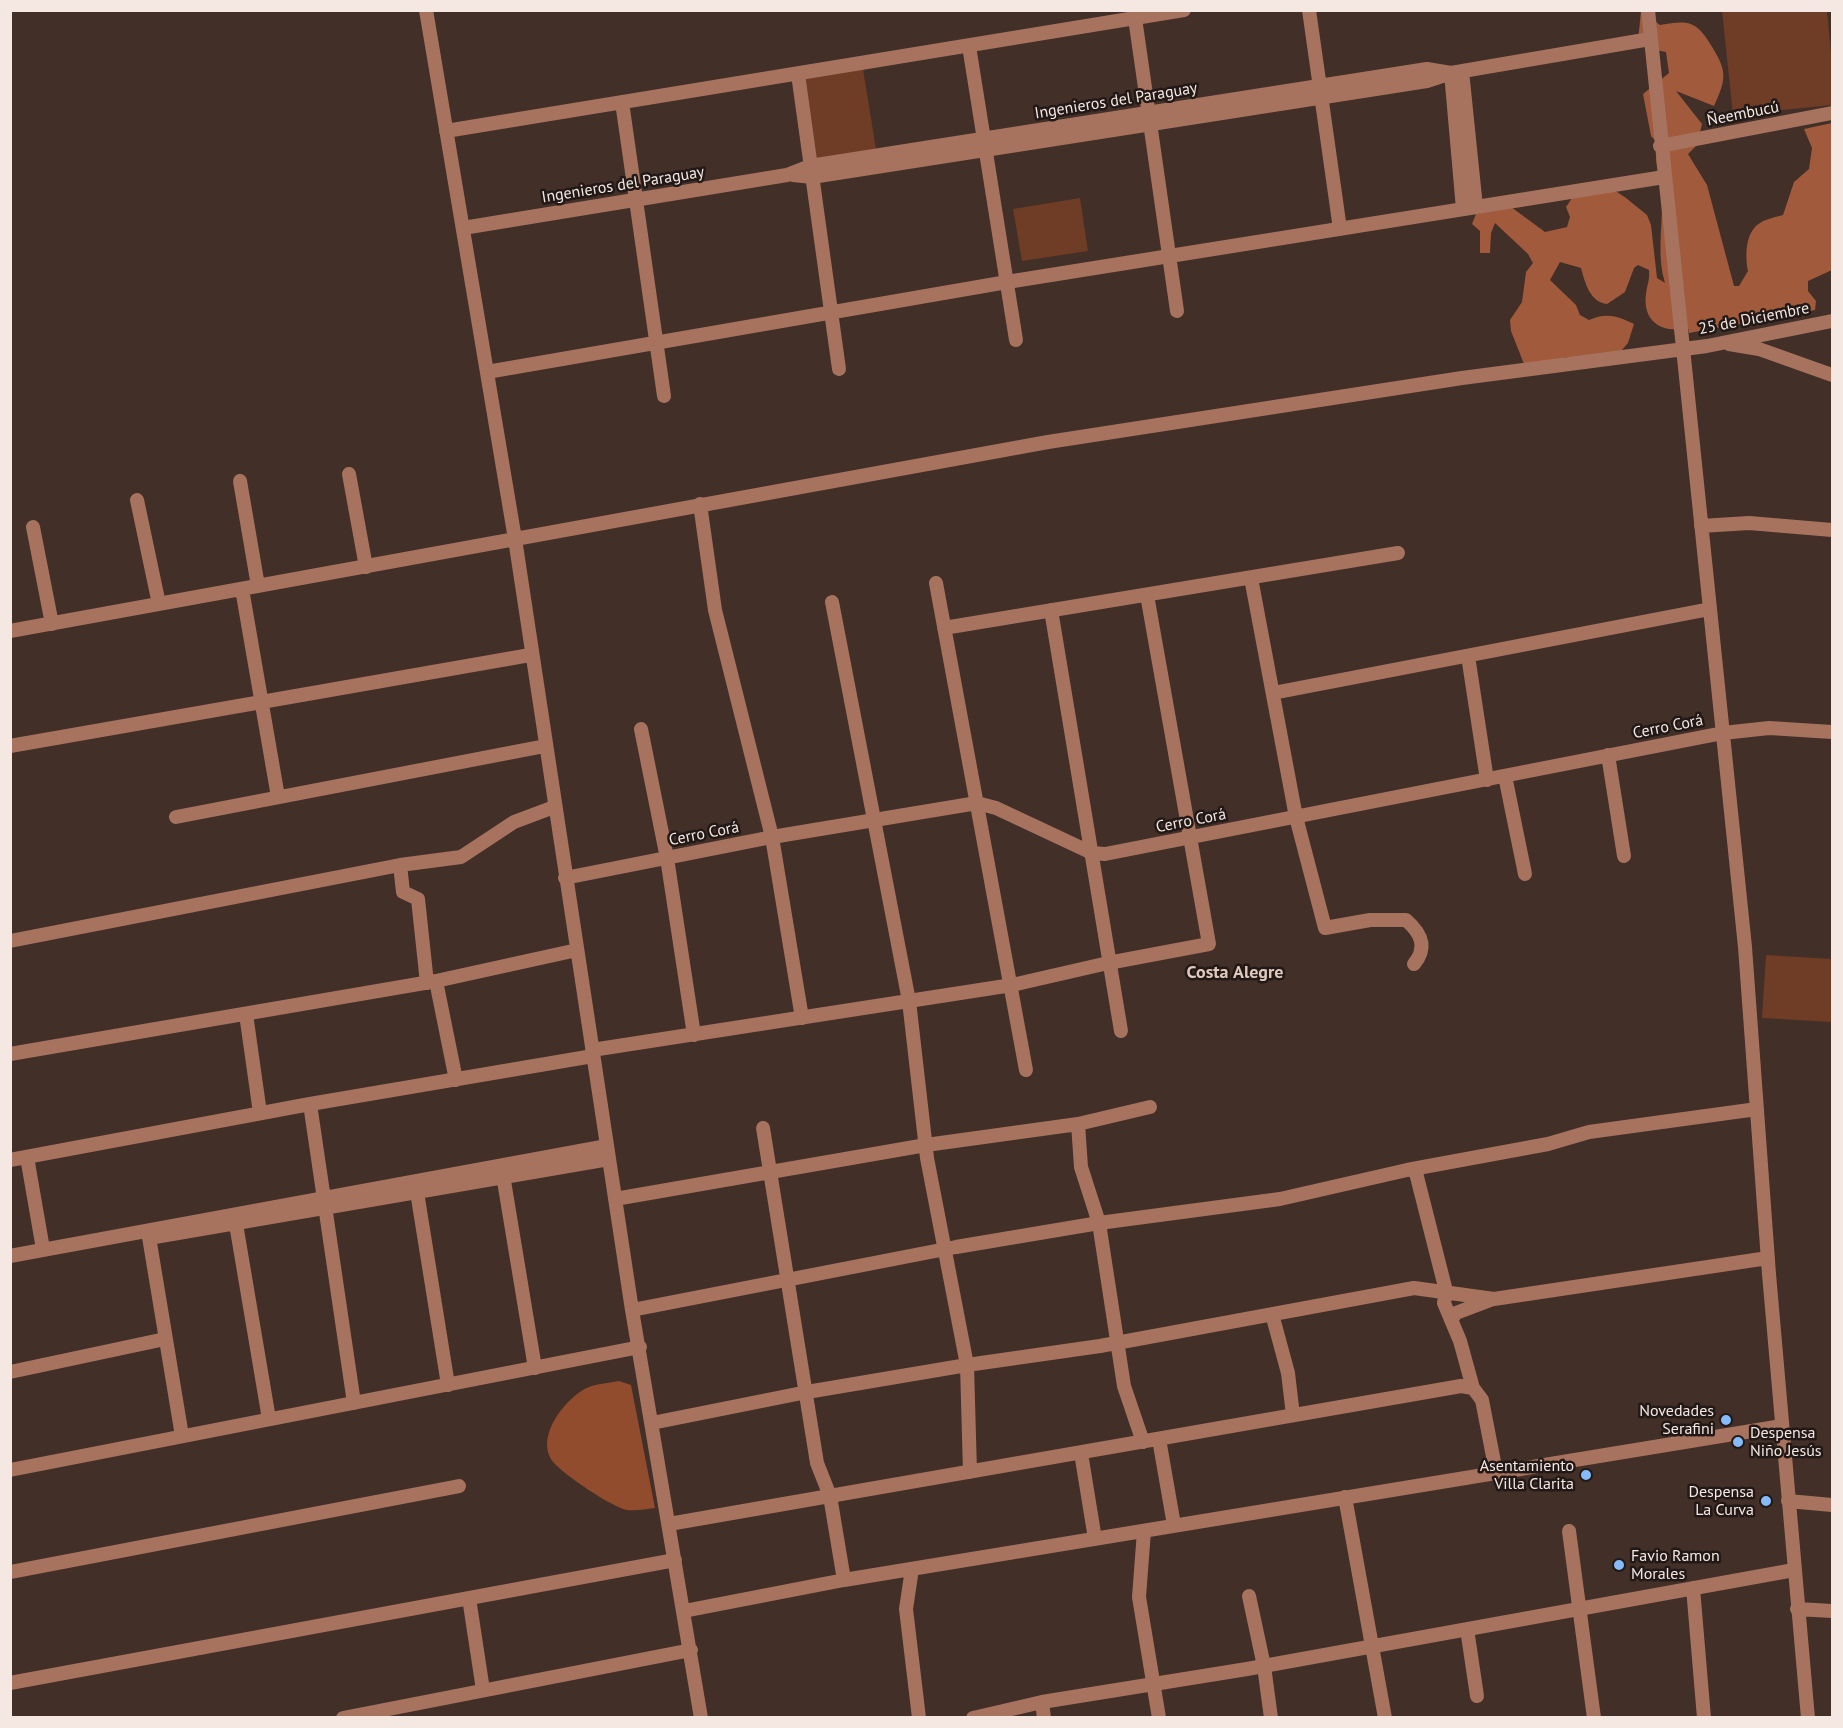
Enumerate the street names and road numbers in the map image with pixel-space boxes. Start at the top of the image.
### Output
street label: Ingenieros del Paraguay [1033,79,1199,123]
street label: Ñeembucú [1705,98,1781,130]
street label: Ingenieros del Paraguay [540,163,706,207]
street label: 25 de Diciembre [1697,299,1811,339]
street label: Cerro Corá [1631,711,1705,743]
street label: Cerro Corá [1154,805,1228,837]
street label: Cerro Corá [667,818,741,850]

